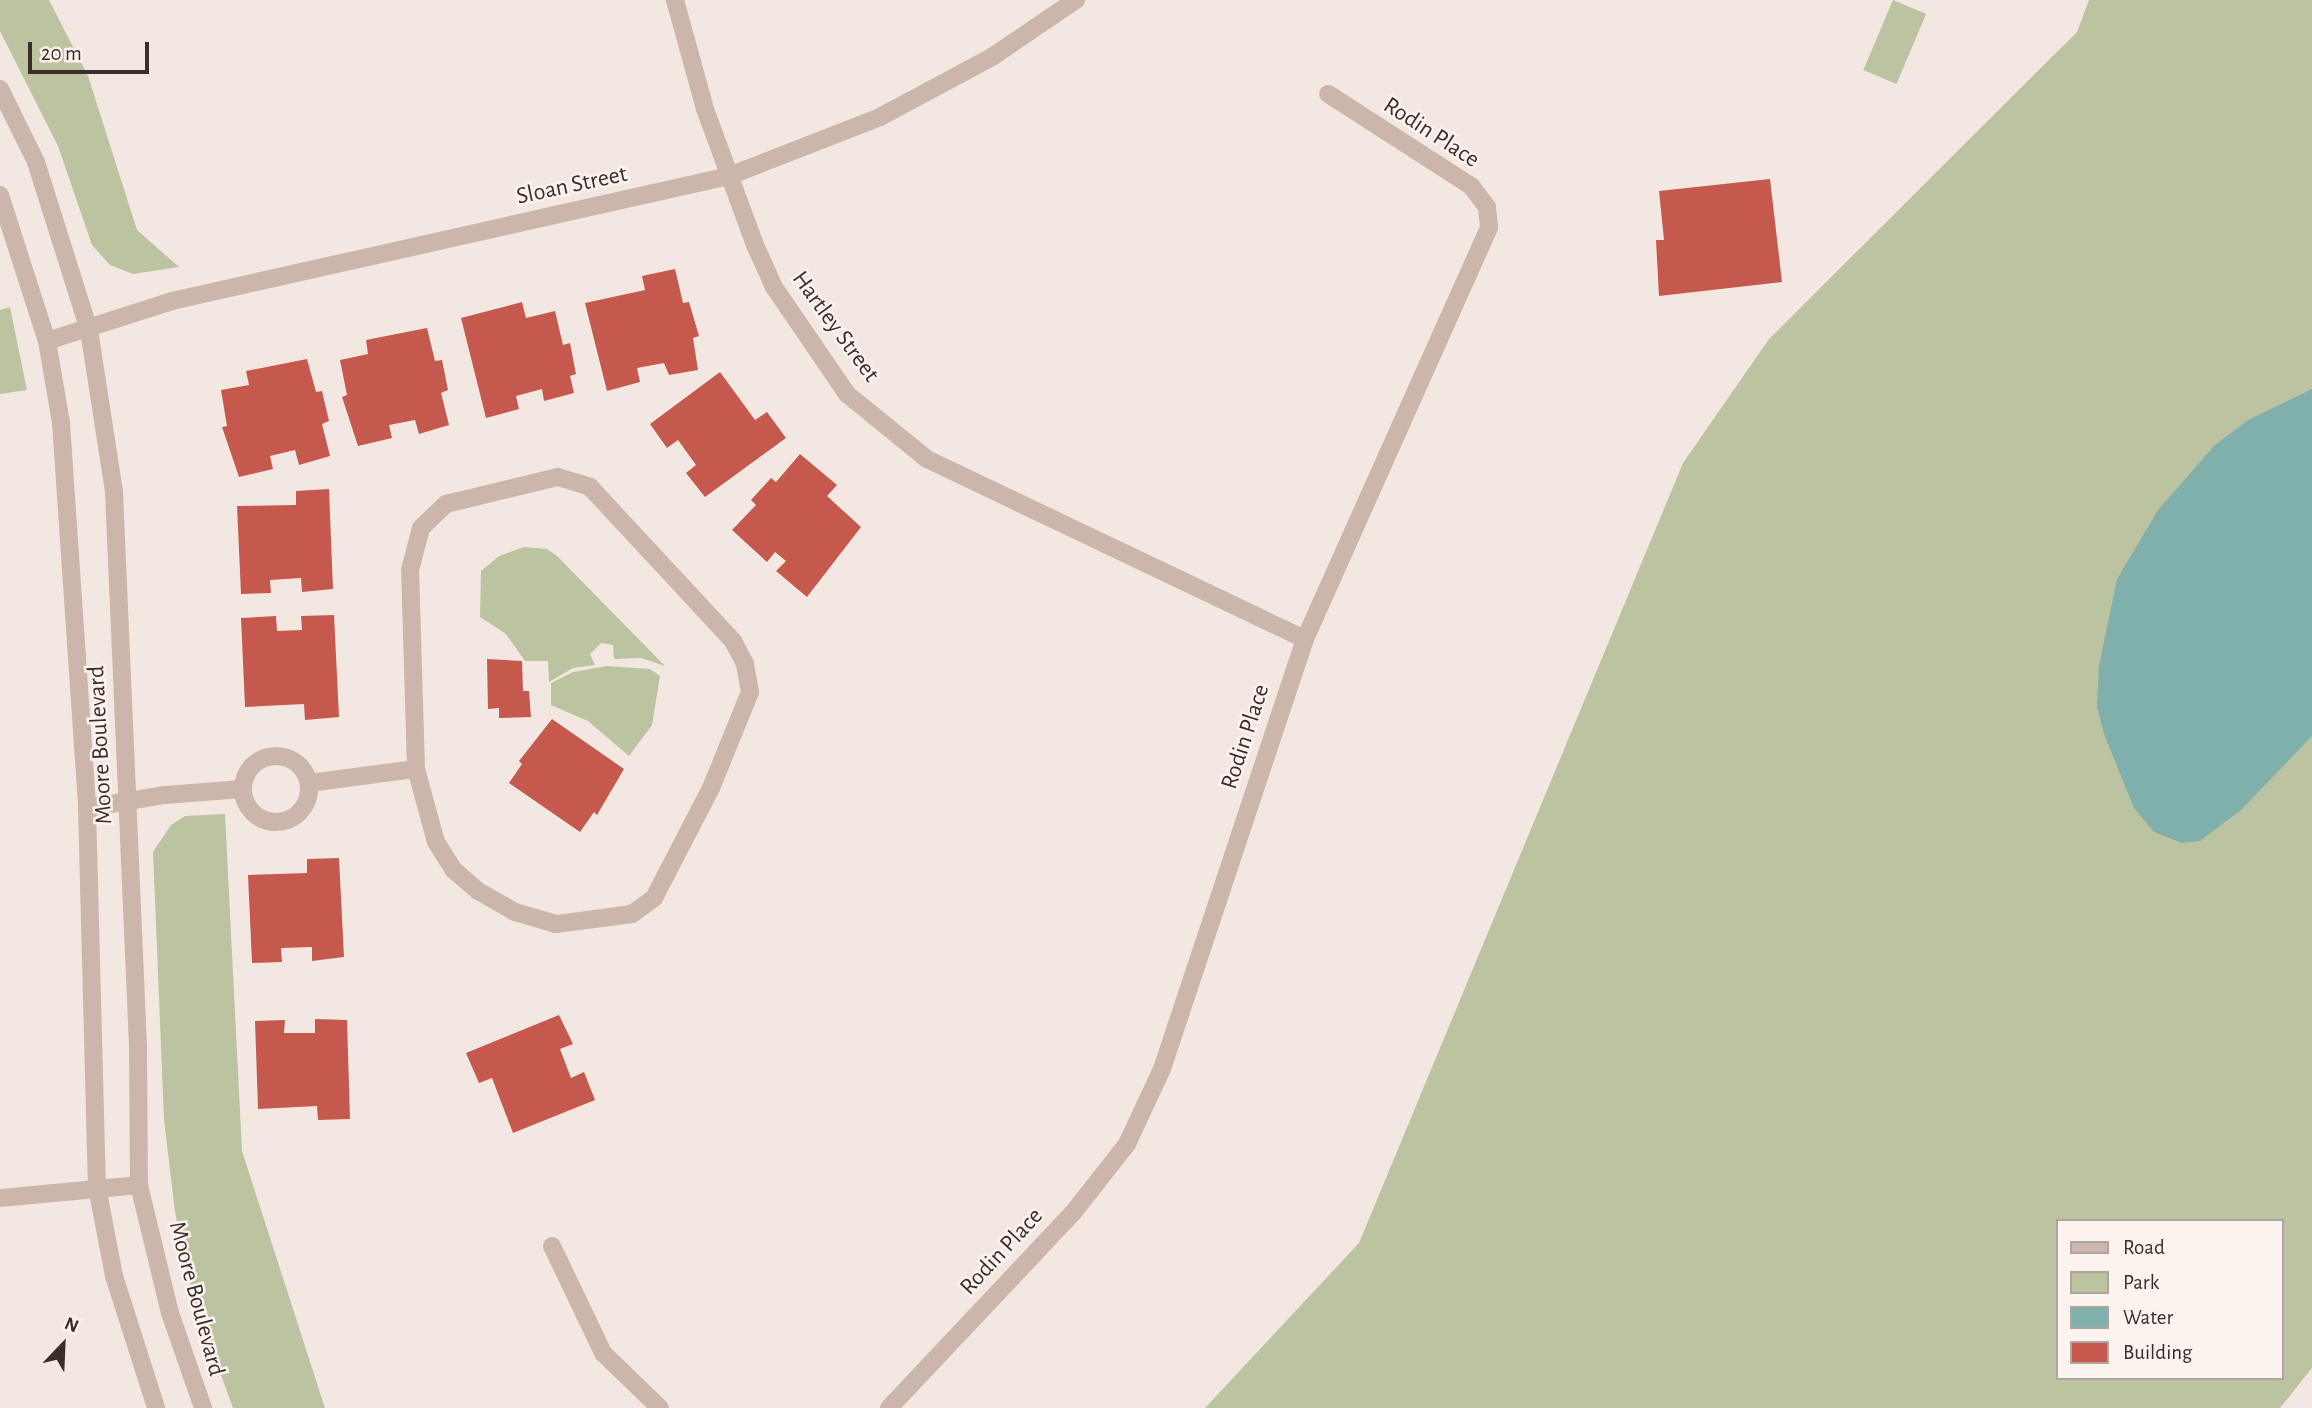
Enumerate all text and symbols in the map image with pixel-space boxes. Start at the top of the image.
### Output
scale bar [32,28,152,72]
text: 20 m [41,43,82,64]
street label: Rodin Place [1378,91,1484,175]
street label: Sloan Street [514,160,630,212]
street label: Hartley Street [785,266,885,388]
street label: Moore Boulevard [82,665,120,825]
street label: Rodin Place [1216,681,1276,793]
street label: Rodin Place [954,1202,1050,1302]
street label: Moore Boulevard [162,1218,230,1380]
legend [2056,1219,2284,1380]
text: Road [2123,1237,2165,1258]
text: Park [2123,1272,2159,1293]
text: Water [2123,1307,2173,1328]
north arrow [28,1310,98,1380]
text: N [62,1314,81,1337]
text: Building [2123,1342,2192,1363]

